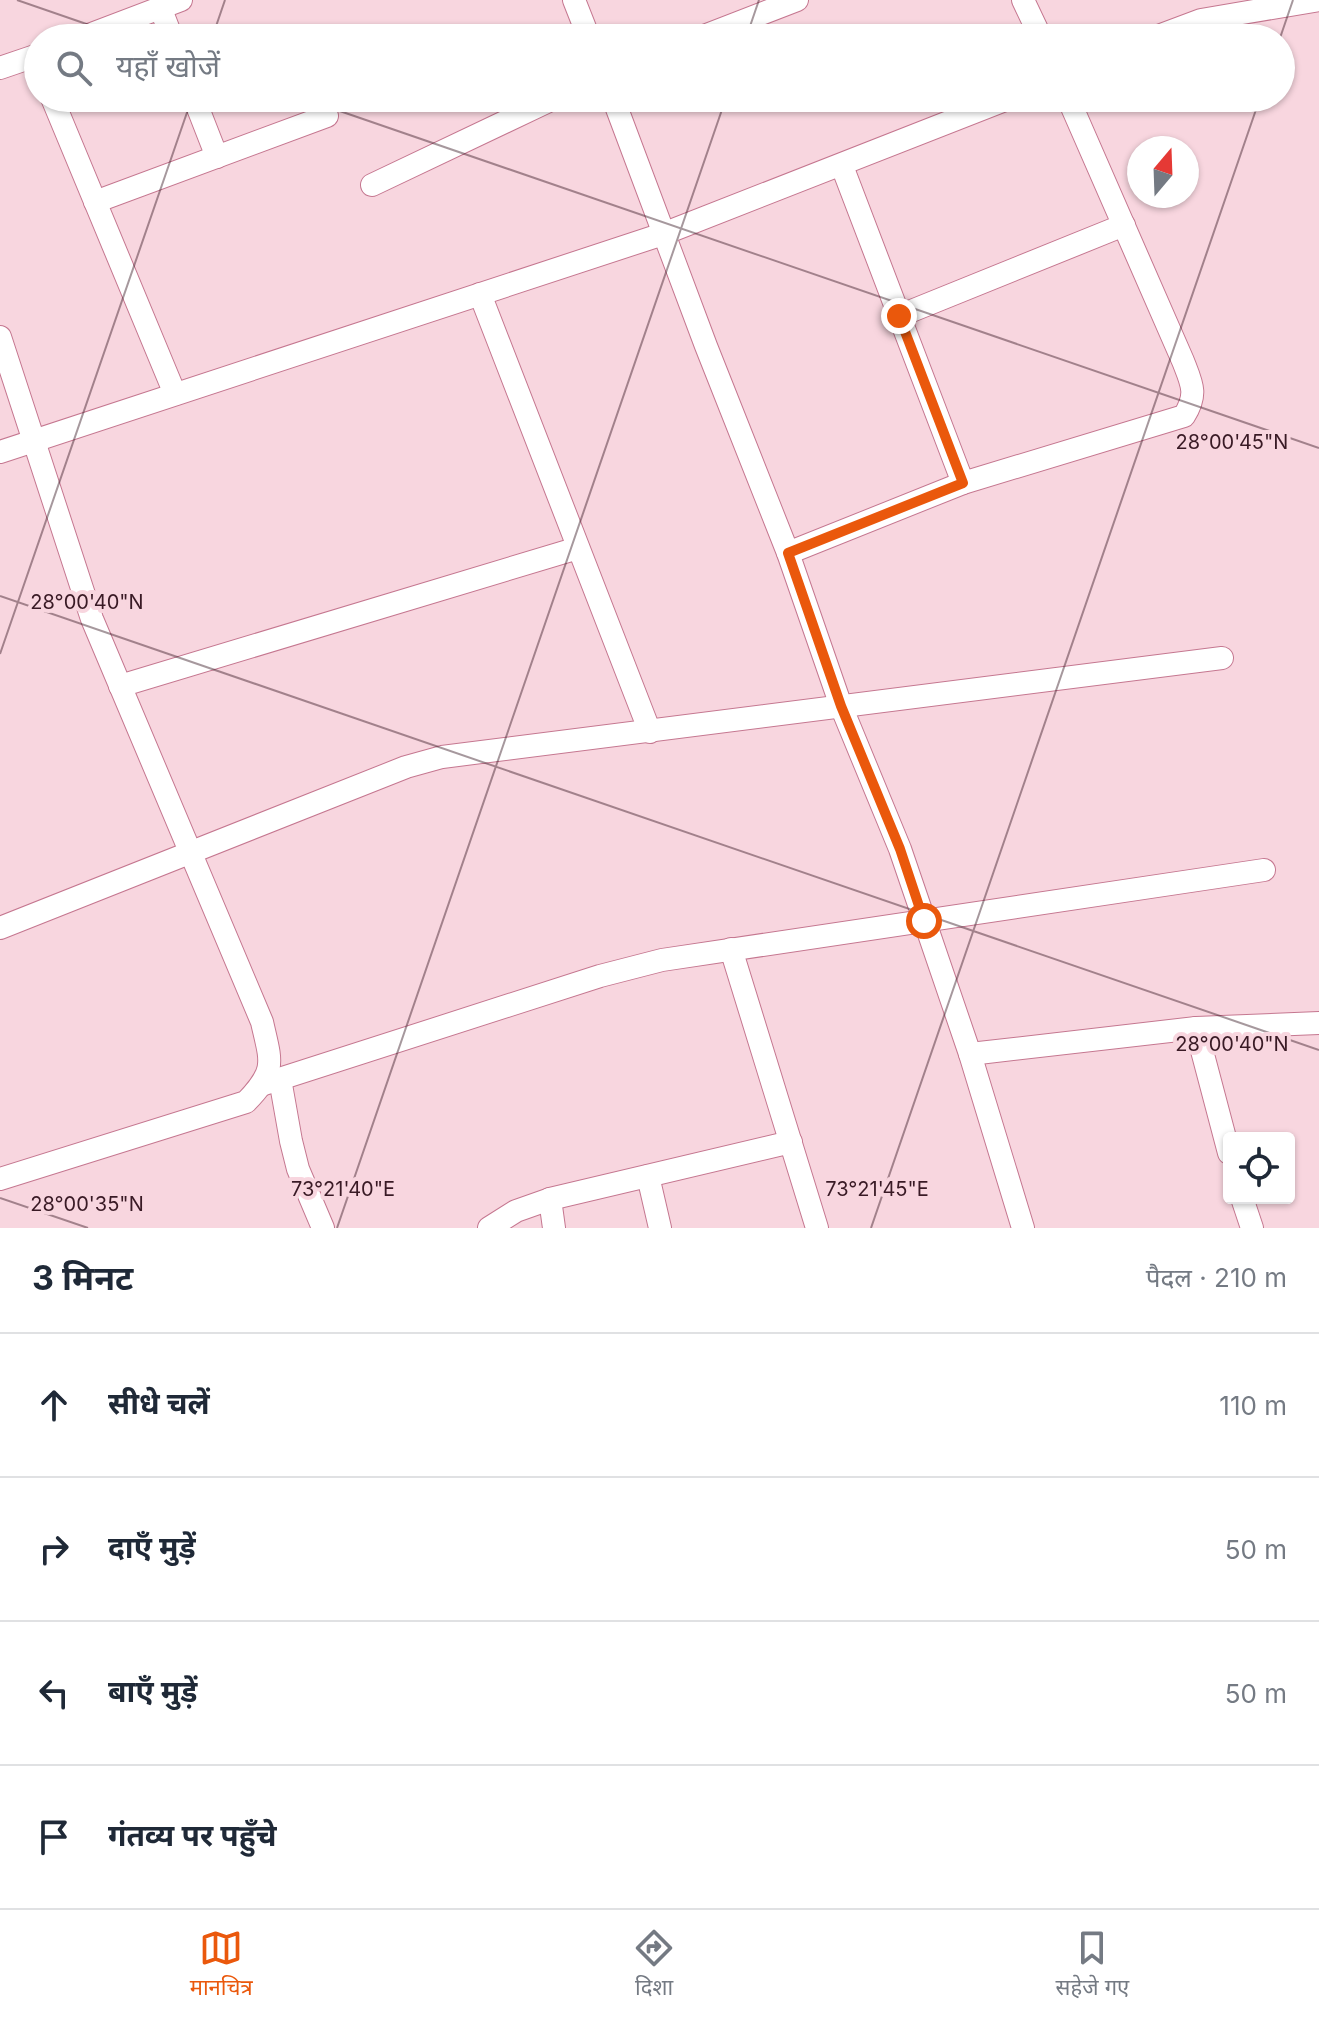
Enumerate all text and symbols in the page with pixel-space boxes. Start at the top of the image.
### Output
search box [24,24,1295,112]
icon: search [52,46,96,90]
text: यहाँ खोजें [116,48,220,84]
north arrow [1127,136,1199,208]
route end [881,298,917,334]
text: 28°00'45"N [1176,430,1288,454]
text: 28°00'40"N [30,590,144,614]
route start [906,903,942,939]
text: 28°00'40"N [1175,1032,1289,1056]
map controls [1223,1132,1295,1204]
button: locate [1223,1132,1295,1204]
text: 73°21'40"E [291,1177,395,1201]
text: 73°21'45"E [825,1177,929,1201]
text: 28°00'35"N [30,1192,144,1216]
text: 3 मिनट [32,1257,133,1298]
text: पैदल · 210 m [1146,1262,1287,1293]
icon: ahead [32,1383,76,1427]
text: सीधे चलें [108,1385,210,1421]
text: 110 m [1219,1390,1287,1421]
icon: right [32,1527,76,1571]
text: दाएँ मुड़ें [108,1529,196,1565]
text: 50 m [1225,1534,1287,1565]
icon: left [32,1671,76,1715]
text: बाएँ मुड़ें [108,1673,197,1709]
text: 50 m [1225,1678,1287,1709]
icon: arrive [32,1815,76,1859]
text: गंतव्य पर पहुँचे [108,1817,276,1853]
tab: मानचित्र [190,1926,253,2004]
tab: दिशा [632,1926,676,2004]
tab: सहेजे गए [1056,1926,1129,2004]

